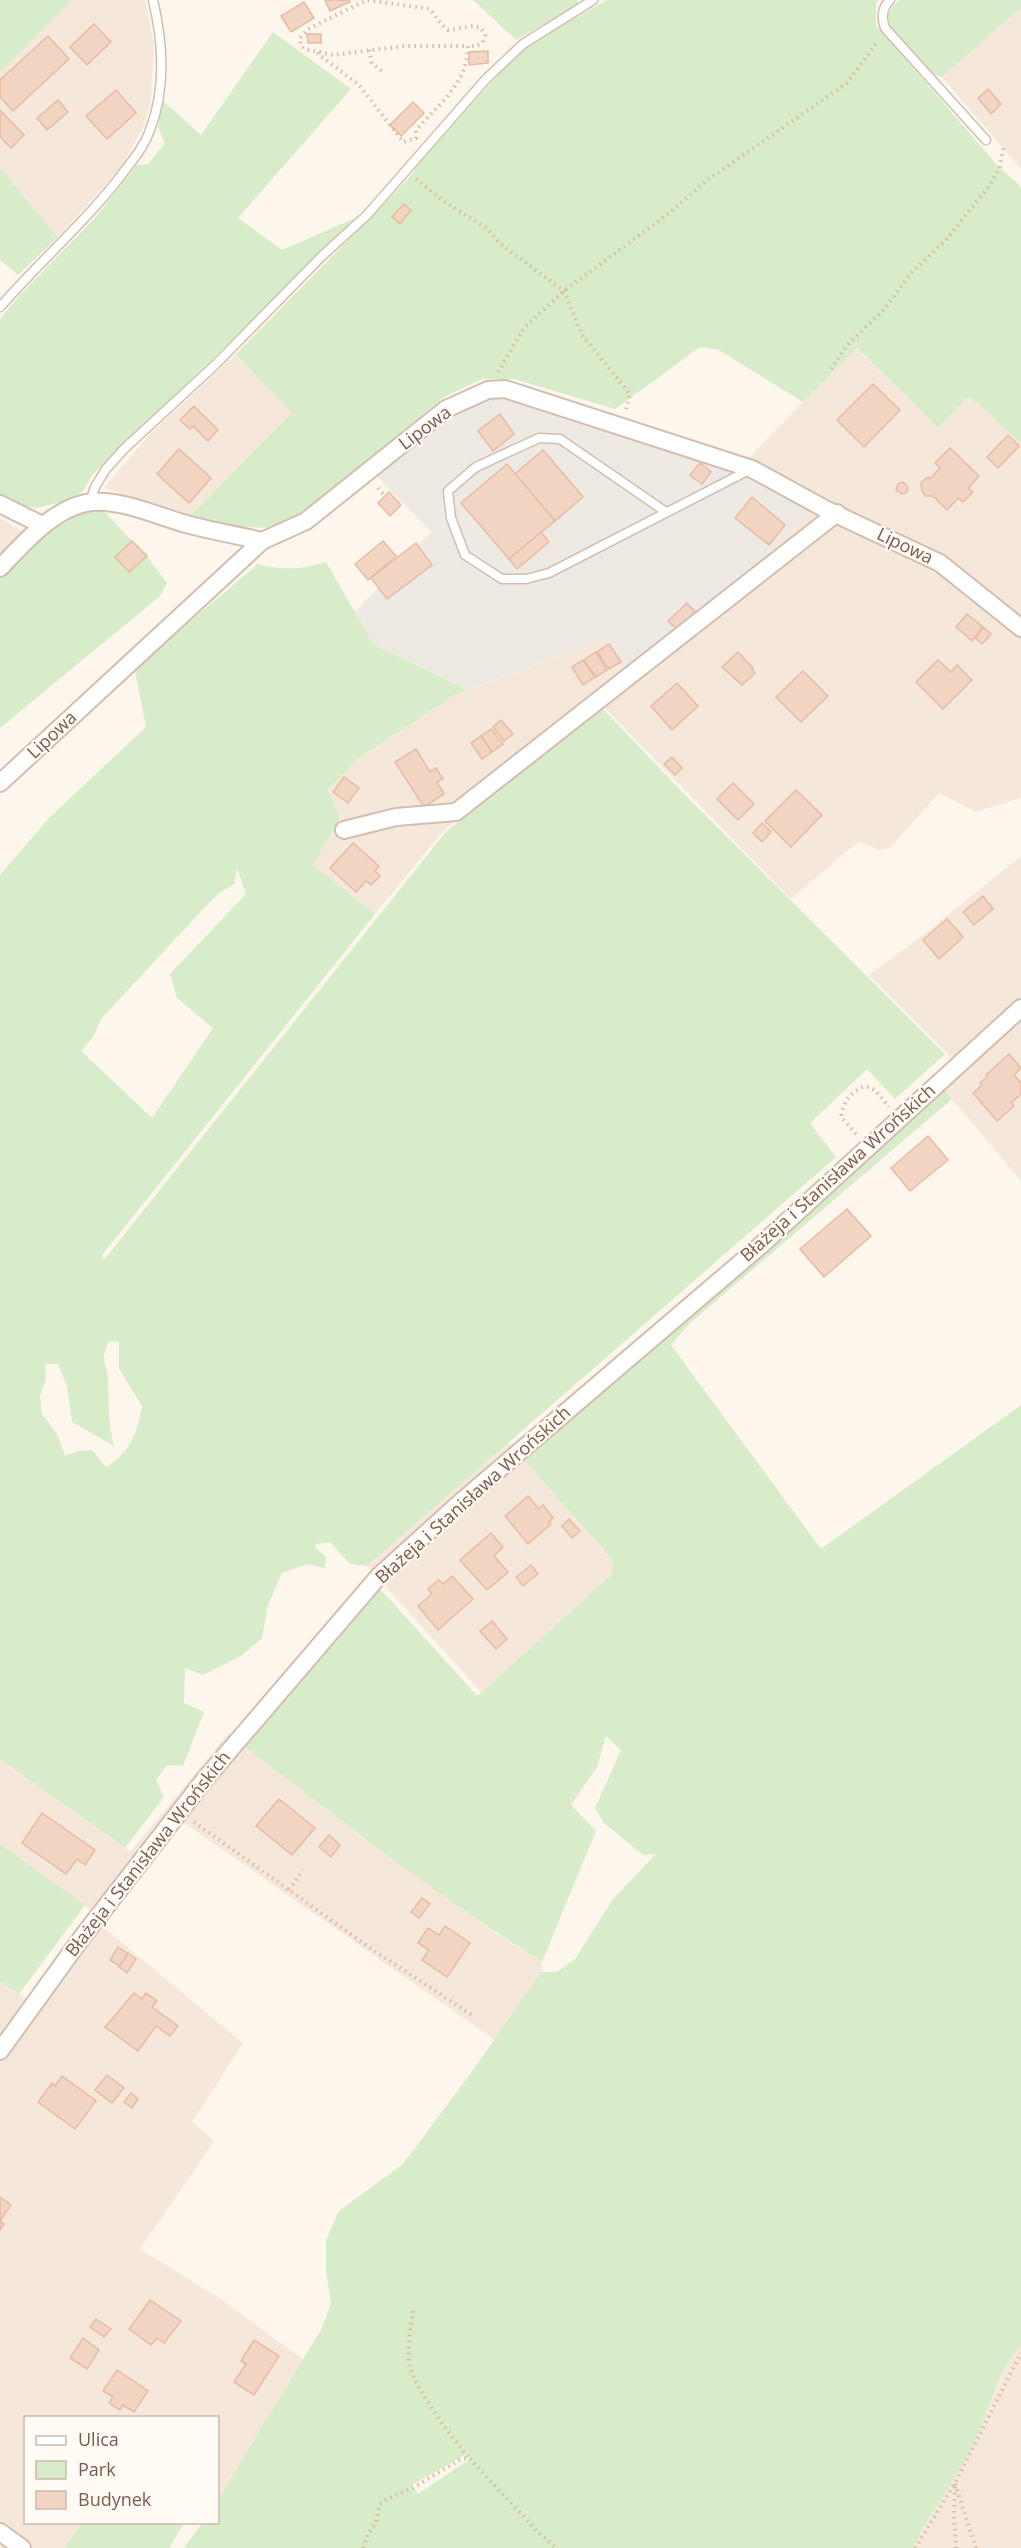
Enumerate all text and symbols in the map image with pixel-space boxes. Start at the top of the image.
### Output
street label: Lipowa [393,400,455,455]
street label: Lipowa [873,521,938,569]
street label: Lipowa [21,705,81,763]
street label: Błażeja i Stanisława Wrońskich [735,1078,940,1266]
street label: Błażeja i Stanisława Wrońskich [370,1400,575,1588]
street label: Błażeja i Stanisława Wrońskich [59,1746,235,1961]
legend [24,2416,219,2524]
text: Ulica [78,2427,119,2451]
text: Park [78,2457,116,2481]
text: Budynek [78,2487,152,2511]

